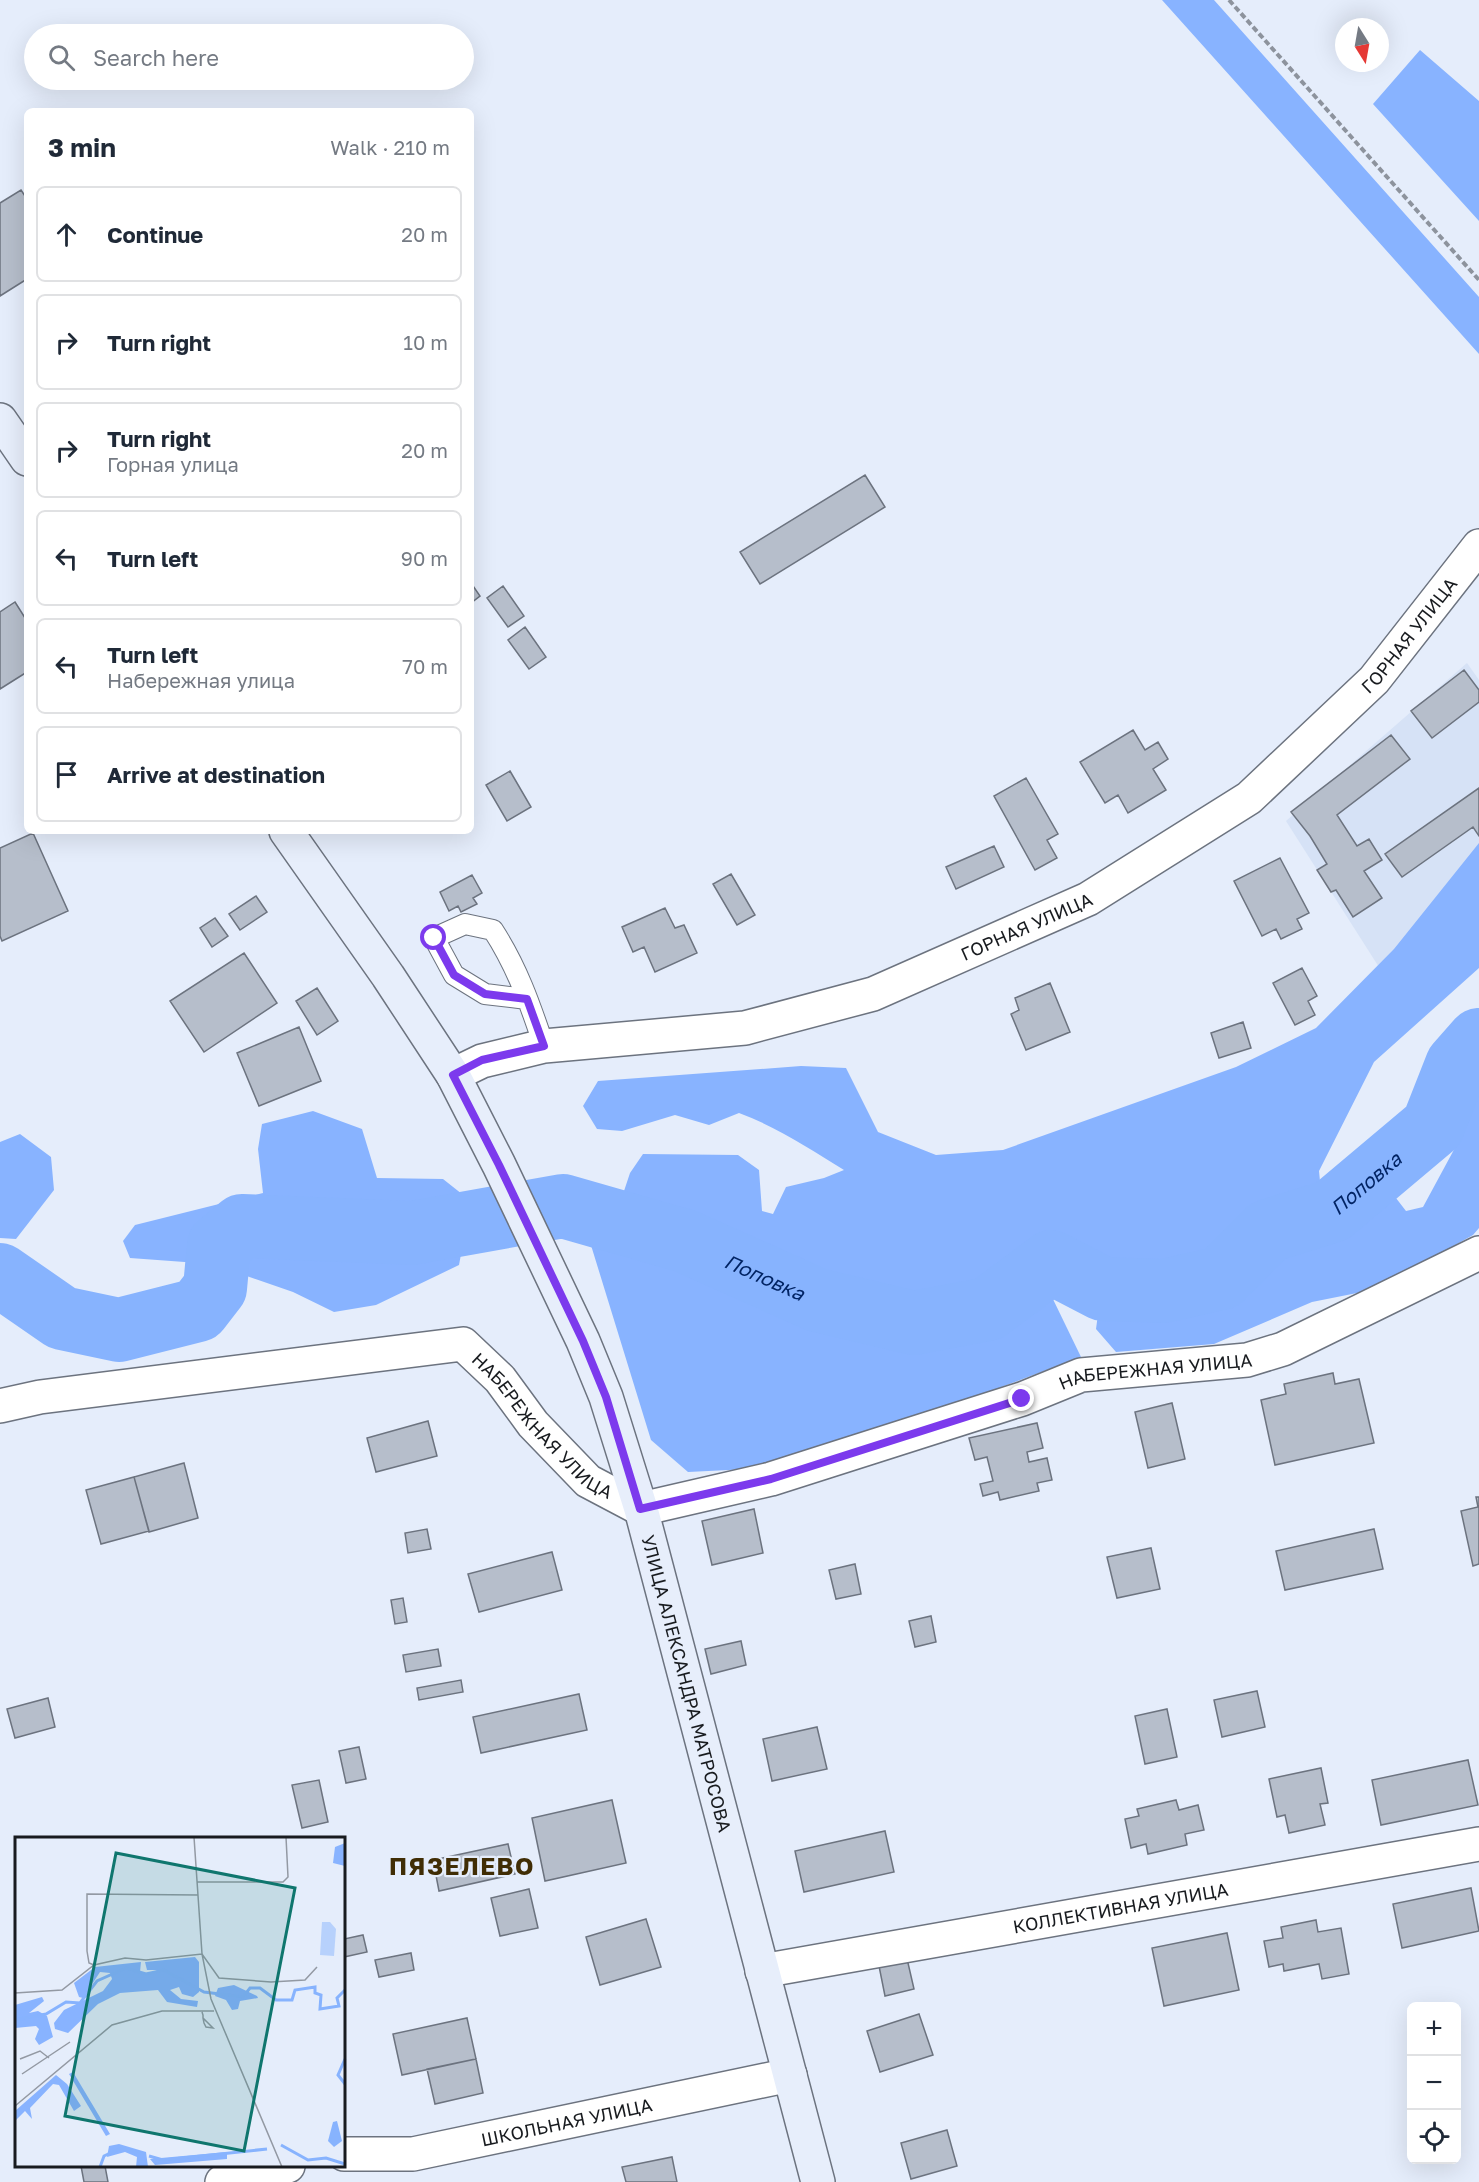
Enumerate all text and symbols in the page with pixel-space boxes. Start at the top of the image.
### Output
north arrow [1335,18,1389,72]
search box [24,24,474,90]
icon: search [45,41,78,74]
text: Search here [93,44,219,71]
text: 3 min [48,132,116,163]
text: Walk · 210 m [330,135,450,159]
icon: ahead [50,218,83,251]
text: Continue [107,221,203,248]
text: 20 m [401,222,448,246]
icon: right [50,326,83,359]
text: Turn right [107,329,211,356]
text: 10 m [403,330,448,354]
text: Turn right [107,425,211,452]
icon: right [50,434,83,467]
text: 20 m [401,438,448,462]
text: Горная улица [107,452,239,476]
icon: left [50,542,83,575]
text: Turn left [107,545,198,572]
text: 90 m [401,546,448,570]
street label: ГОРНАЯ УЛИЦА [1356,573,1461,698]
text: Turn left [107,641,198,668]
icon: left [50,650,83,683]
text: 70 m [402,654,448,678]
text: Набережная улица [107,668,295,692]
icon: arrive [50,758,83,791]
text: Arrive at destination [107,761,325,788]
street label: ГОРНАЯ УЛИЦА [957,888,1096,965]
route start [420,924,446,950]
water label: Поповка [1325,1146,1406,1219]
water label: Поповка [721,1248,809,1305]
street label: НАБЕРЕЖНАЯ УЛИЦА [468,1348,616,1503]
street label: НАБЕРЕЖНАЯ УЛИЦА [1055,1349,1253,1394]
route end [1008,1385,1034,1411]
street label: УЛИЦА АЛЕКСАНДРА МАТРОСОВА [637,1532,736,1834]
inset map [15,1837,345,2167]
district label: ПЯЗЕЛЕВО [389,1851,535,1880]
street label: КОЛЛЕКТИВНАЯ УЛИЦА [1011,1878,1230,1937]
map controls [1407,2002,1461,2164]
button: + [1407,2002,1461,2056]
button: − [1407,2056,1461,2110]
street label: ШКОЛЬНАЯ УЛИЦА [479,2093,654,2150]
button: locate [1407,2110,1461,2164]

